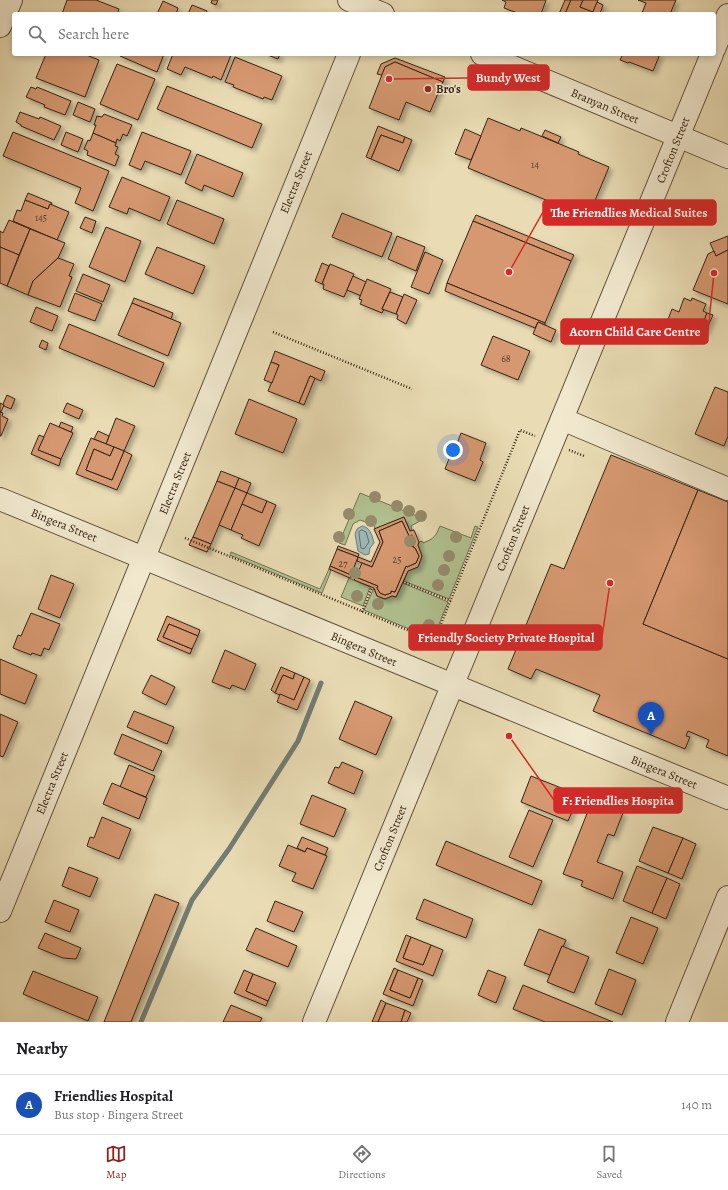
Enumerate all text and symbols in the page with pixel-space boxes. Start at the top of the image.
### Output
search box [12,12,716,56]
icon: search [26,23,48,45]
text: Search here [58,24,129,44]
callout: Bundy West [468,65,549,90]
text: Bundy West [475,69,541,86]
place label: Bro's [436,81,461,97]
marker: Bro's [423,84,433,94]
street label: Branyan Street [568,84,642,128]
street label: Crofton Street [652,115,694,185]
street label: Electra Street [276,148,316,216]
house number: 14 [531,158,539,171]
callout: The Friendlies Medical Suites [543,200,716,225]
text: The Friendlies Medical Suites [551,204,707,221]
house number: 145 [35,211,47,224]
callout: Acorn Child Care Centre [561,319,708,344]
text: Acorn Child Care Centre [569,323,700,340]
house number: 68 [501,352,511,365]
your location [443,440,463,460]
street label: Electra Street [155,449,195,517]
street label: Crofton Street [492,503,534,573]
street label: Bingera Street [28,504,100,546]
house number: 25 [392,553,402,566]
house number: 27 [339,557,348,570]
callout: Friendly Society Private Hospital [409,625,602,650]
street label: Bingera Street [328,628,400,670]
text: Friendly Society Private Hospital [418,629,595,646]
pin: A [638,702,664,735]
street label: Electra Street [32,749,72,817]
street label: Bingera Street [628,751,700,793]
callout: F: Friendlies Hospita [554,788,682,813]
text: F: Friendlies Hospita [562,792,675,809]
street label: Crofton Street [369,803,411,873]
text: Nearby [16,1037,67,1060]
text: Friendlies Hospital [54,1086,173,1106]
text: A [25,1096,33,1113]
text: 140 m [681,1096,712,1113]
text: Bus stop · Bingera Street [54,1106,183,1123]
tab: Map [105,1143,127,1182]
tab: Directions [338,1143,386,1182]
tab: Saved [596,1143,623,1182]

